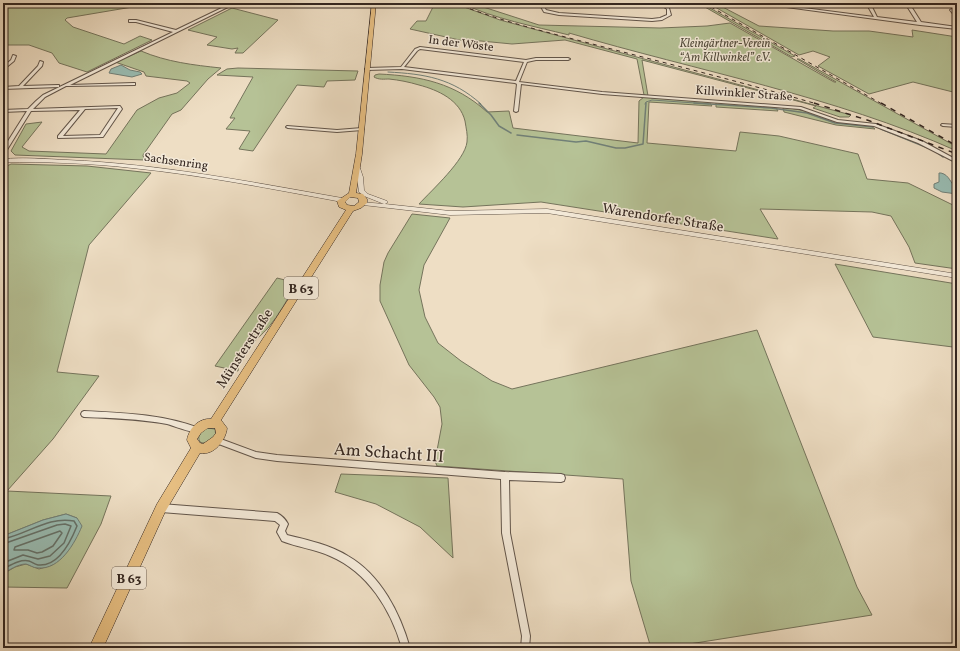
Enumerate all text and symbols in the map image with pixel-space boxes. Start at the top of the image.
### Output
street label: In der Wöste [427,32,495,56]
park label: Kleingärtner-Verein “Am Killwinkel” e.V. [679,36,771,66]
street label: Killwinkler Straße [695,83,793,105]
street label: Sachsenring [143,150,209,174]
street label: Warendorfer Straße [601,200,725,238]
road number: B 63 [284,277,318,299]
street label: Münsterstraße [213,305,278,392]
street label: Am Schacht III [333,438,445,469]
road number: B 63 [112,567,146,589]

